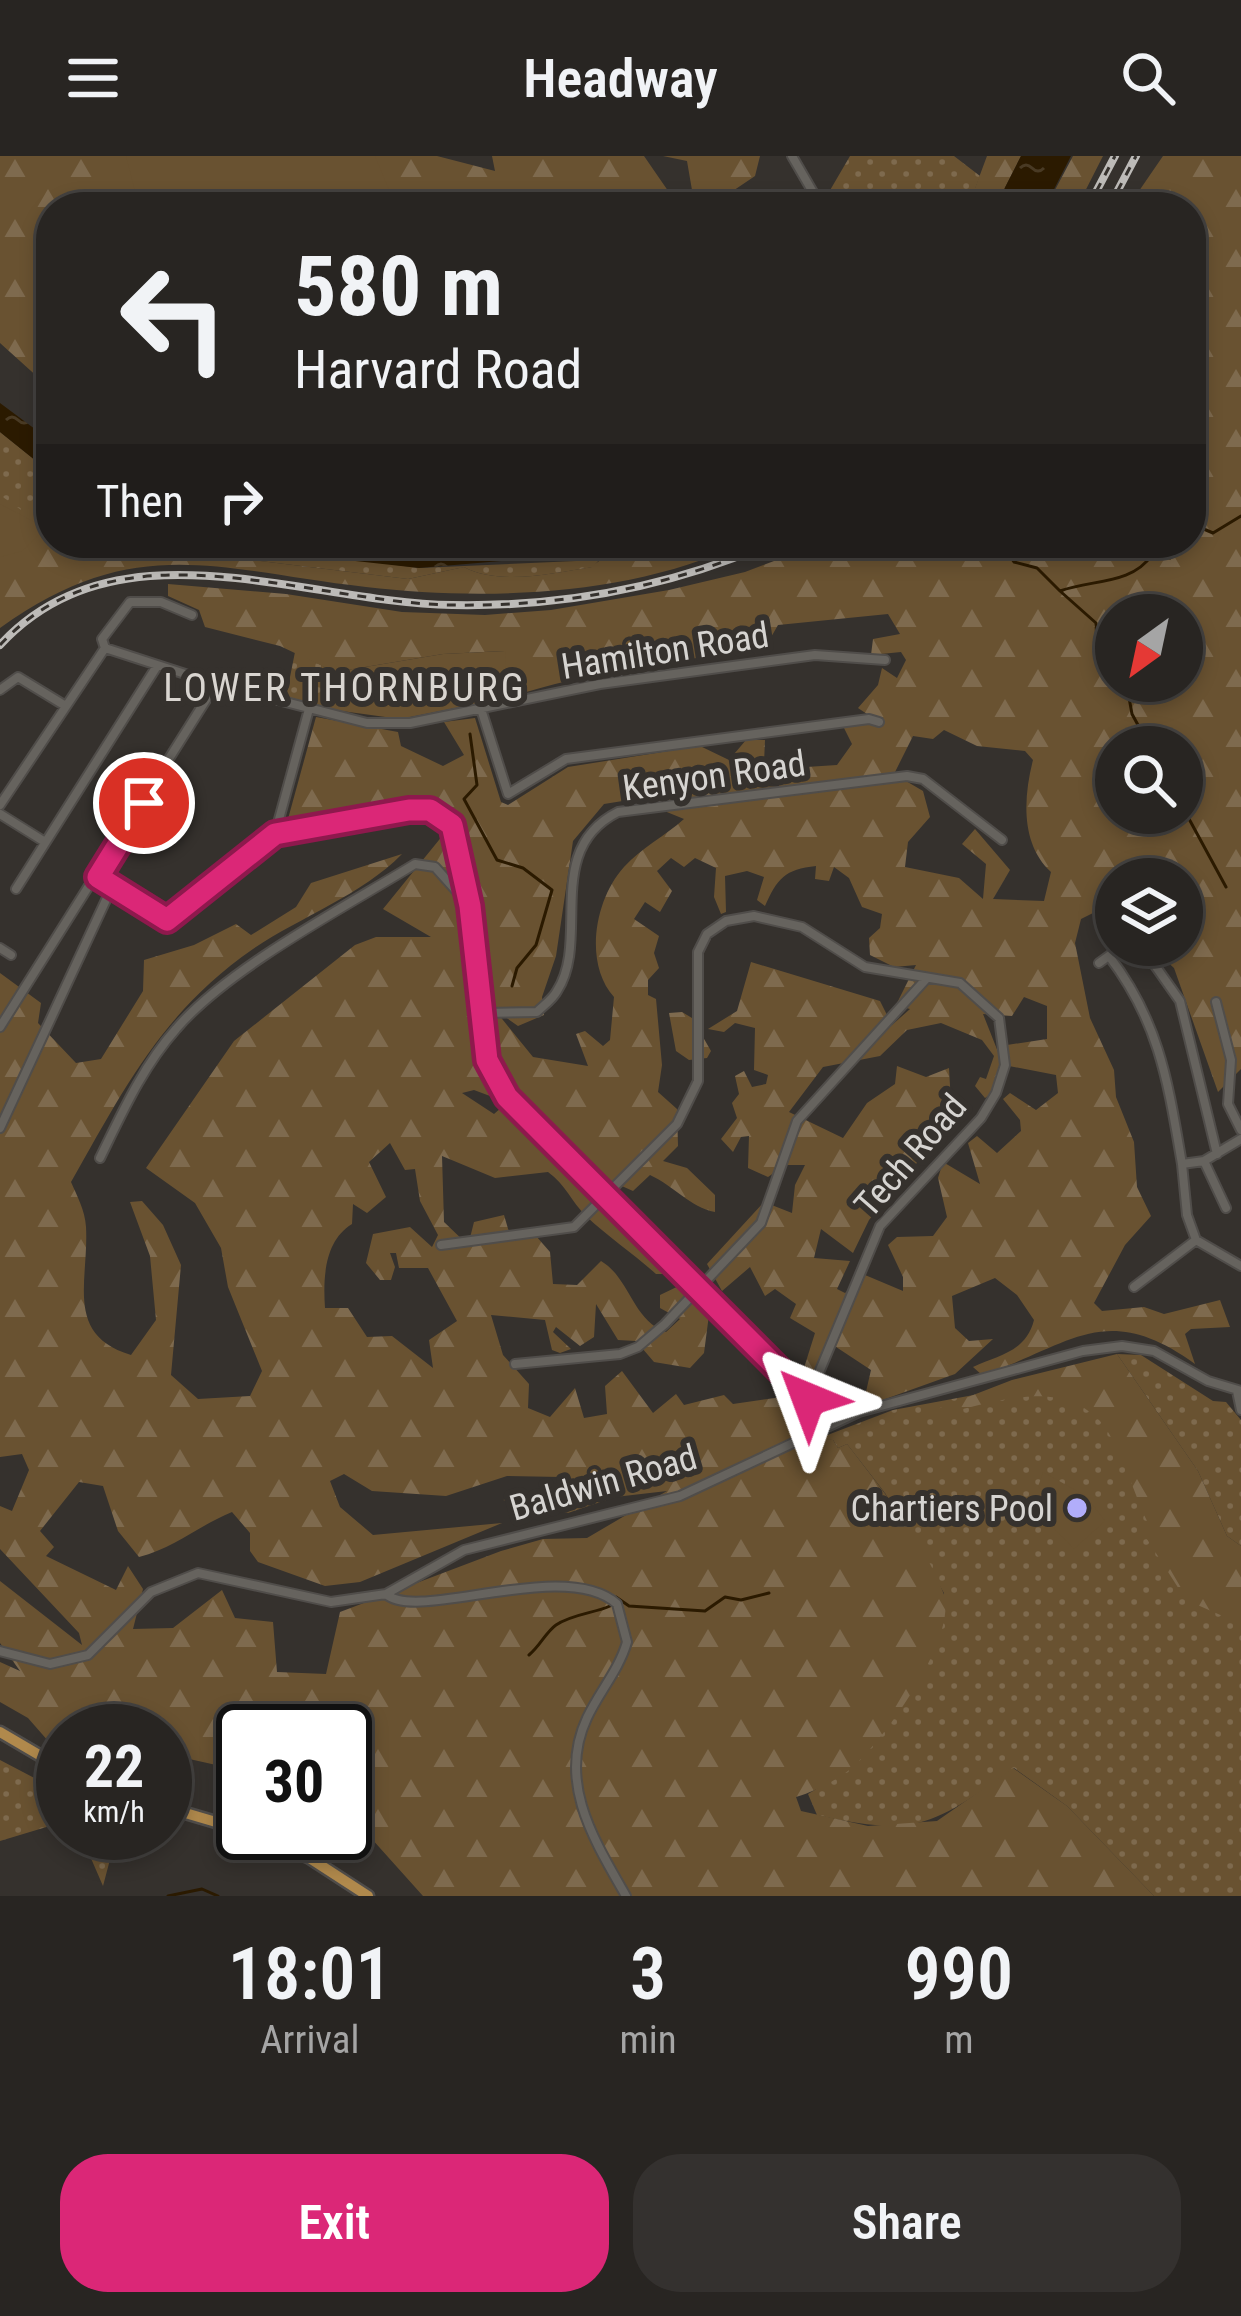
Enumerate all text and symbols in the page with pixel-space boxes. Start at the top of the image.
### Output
icon: menu [60,45,126,111]
icon: search [1115,45,1181,111]
text: Headway [523,47,718,110]
text: 580 m [294,237,503,336]
icon: left [96,240,252,396]
text: Harvard Road [294,338,582,401]
icon: right [208,468,274,534]
text: Then [96,475,184,528]
north arrow [1095,594,1203,702]
map controls [1095,594,1203,966]
street label: Hamilton Road [558,614,772,688]
district label: LOWER THORNBURG [163,665,527,711]
button: search [1095,726,1203,834]
street label: Kenyon Road [620,742,808,810]
pin [93,752,195,854]
icon: arrive [111,770,177,836]
button: layers [1095,858,1203,966]
street label: Tech Road [846,1086,975,1225]
position arrow [745,1336,871,1462]
street label: Baldwin Road [505,1436,702,1530]
place label: Chartiers Pool [851,1488,1053,1530]
marker: Chartiers Pool [1064,1495,1090,1521]
speed limit sign: 30 [216,1704,372,1860]
text: 22 [84,1731,144,1802]
text: km/h [83,1794,145,1829]
text: 18:01 [228,1932,392,2017]
text: 3 [630,1932,666,2017]
text: 990 [905,1932,1013,2017]
text: Arrival [260,2017,359,2063]
text: min [620,2017,677,2063]
text: m [944,2017,974,2063]
button: Exit [60,2154,609,2292]
button: Share [633,2154,1181,2292]

